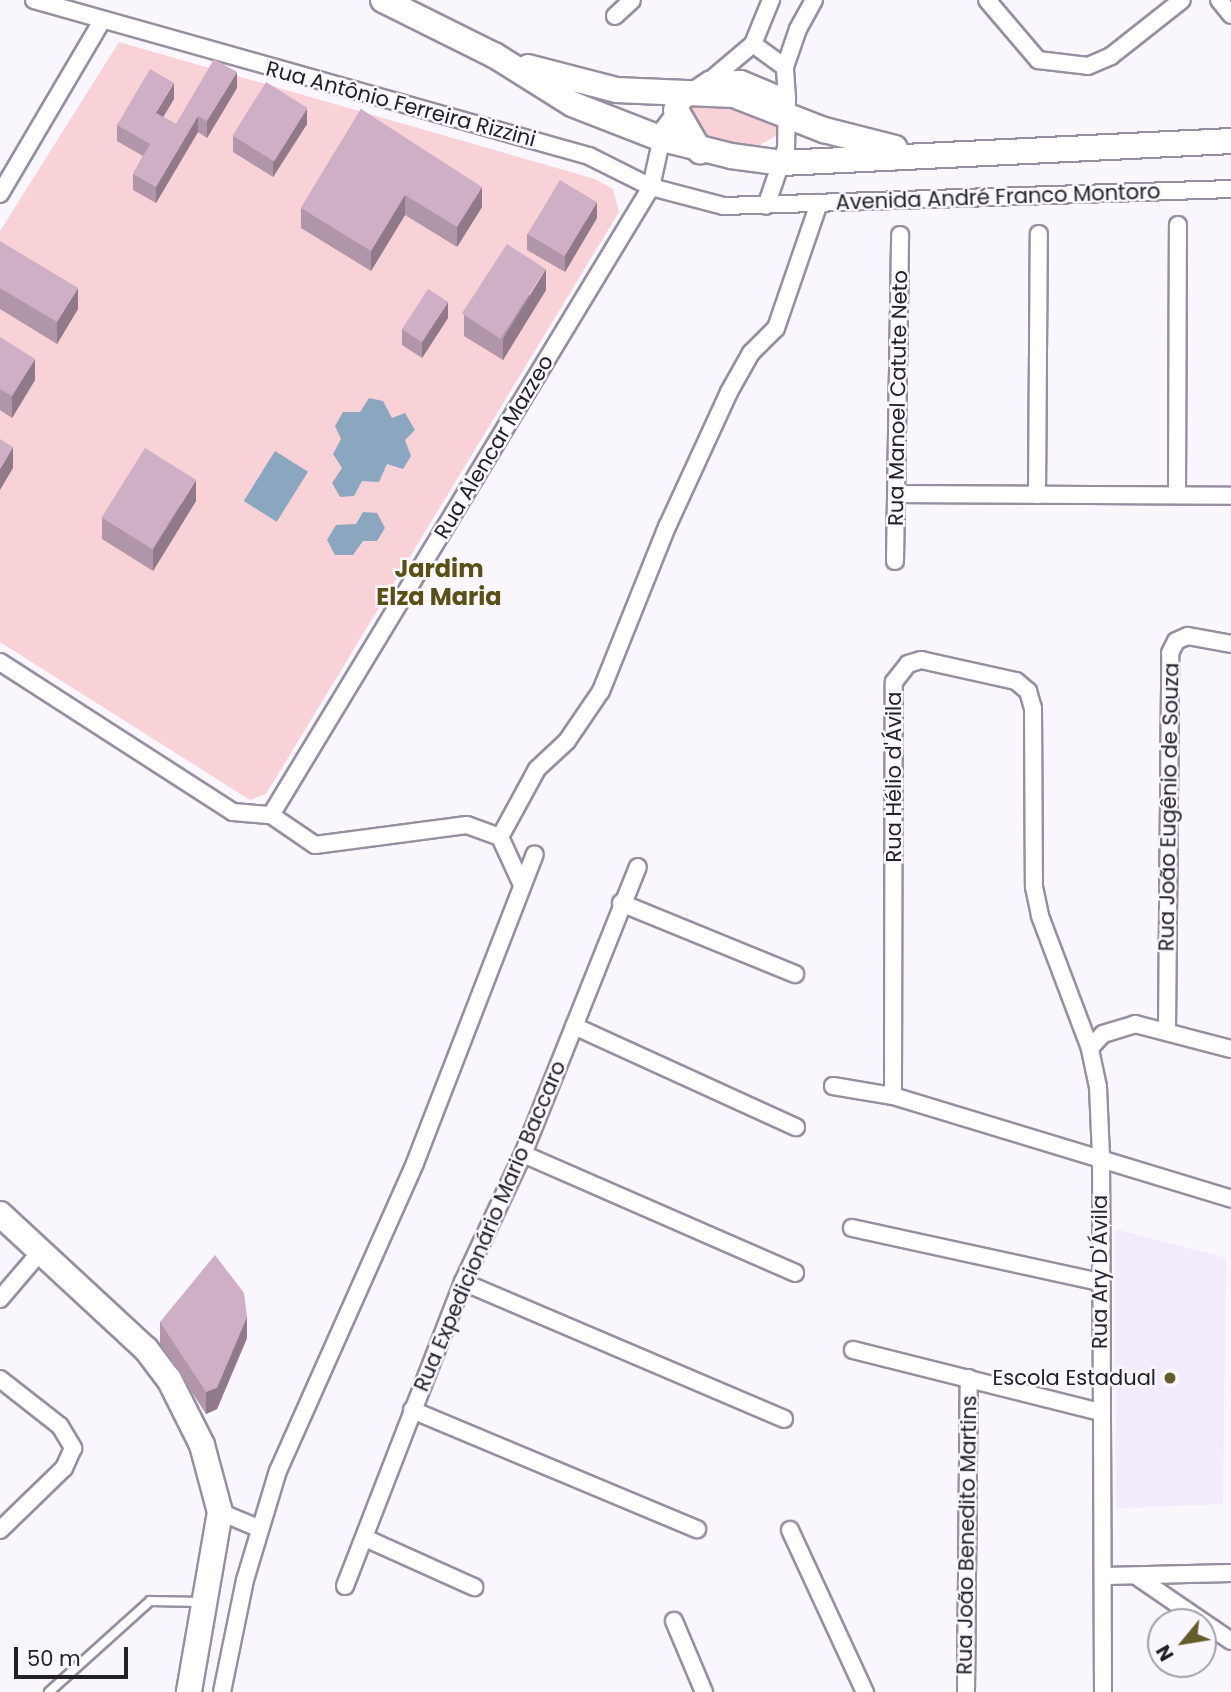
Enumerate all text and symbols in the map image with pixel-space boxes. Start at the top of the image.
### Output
street label: Rua Antônio Ferreira Rizzini [263,56,539,152]
street label: Avenida André Franco Montoro [835,179,1161,215]
street label: Rua Manoel Catute Neto [883,270,913,526]
street label: Rua Alencar Mazzeo [429,350,559,544]
district label: Jardim Elza Maria [376,555,502,611]
street label: Rua João Eugênio de Souza [1154,662,1184,952]
street label: Rua Hélio d'Ávila [881,692,907,862]
street label: Rua Expedicionário Mario Baccaro [409,1057,571,1395]
street label: Rua Ary D'Ávila [1087,1195,1113,1349]
place label: Escola Estadual [993,1365,1156,1391]
marker: Escola Estadual [1162,1370,1178,1386]
street label: Rua João Benedito Martins [952,1395,982,1675]
north arrow [1147,1608,1217,1678]
scale bar [18,1632,131,1676]
text: N [1150,1640,1180,1666]
text: 50 m [27,1644,81,1673]

